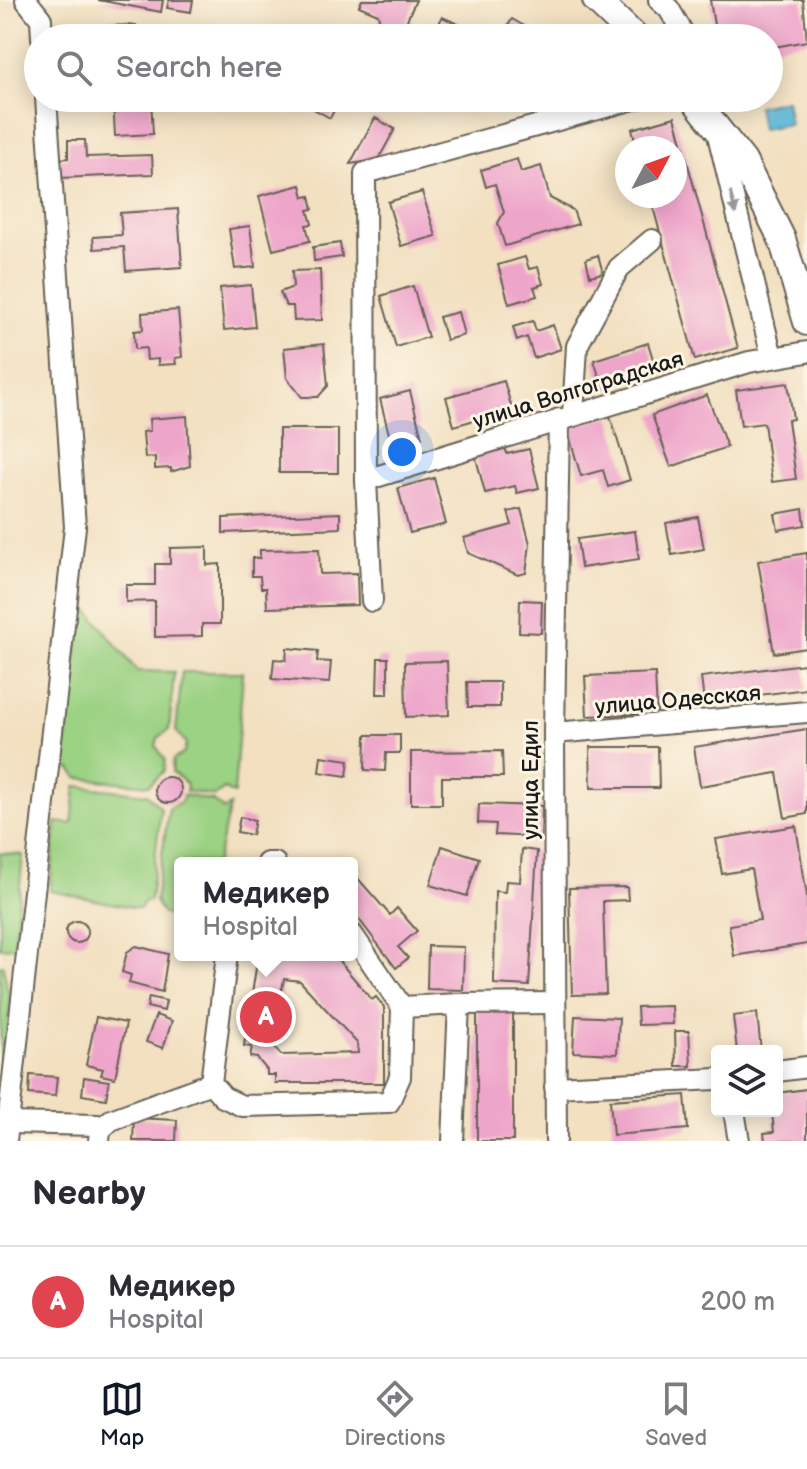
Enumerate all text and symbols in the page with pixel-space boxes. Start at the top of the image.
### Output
search box [24,24,783,112]
icon: search [52,46,96,90]
text: Search here [116,50,282,86]
north arrow [615,136,687,208]
one-way arrow [728,191,740,216]
street label: улица Волгоградская [470,346,687,435]
your location [382,432,422,472]
street label: улица Одесская [594,680,762,721]
street label: улица Едил [518,720,545,840]
popup [174,857,358,961]
text: Медикер [202,876,330,912]
text: Hospital [202,912,298,943]
pin: A [240,987,292,1047]
map controls [711,1045,783,1117]
button: layers [711,1045,783,1117]
text: Nearby [32,1173,146,1214]
text: Медикер [108,1269,235,1305]
text: A [50,1287,66,1318]
text: 200 m [701,1287,775,1318]
text: Hospital [108,1305,204,1336]
tab: Map [100,1377,144,1452]
tab: Directions [344,1377,445,1452]
tab: Saved [645,1377,707,1452]

